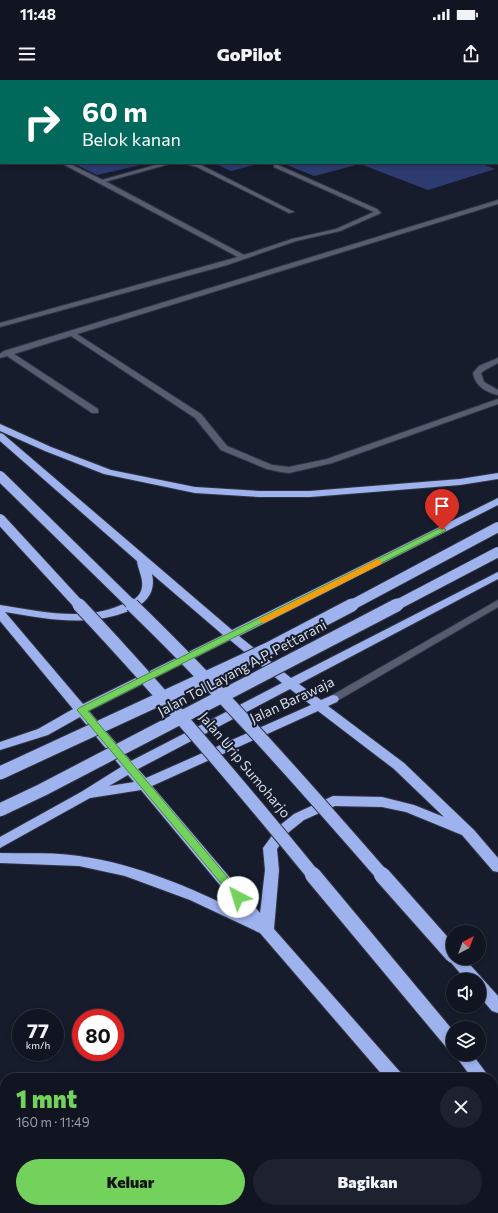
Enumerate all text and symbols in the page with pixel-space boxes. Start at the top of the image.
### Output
text: 11:48 [20,5,56,23]
icon: menu [16,43,38,65]
text: GoPilot [217,43,281,65]
icon: share [460,43,482,65]
text: 60 m [82,94,148,128]
icon: right [16,96,68,148]
text: Belok kanan [82,128,181,150]
pin [425,489,459,530]
icon: arrive [431,495,453,517]
street label: Jalan Tol Layang A.P. Pettarani [154,616,329,719]
street label: Jalan Barawaja [247,673,337,727]
street label: Jalan Urip Sumoharjo [196,708,295,821]
position arrow [217,876,259,918]
north arrow [446,925,486,965]
map controls [446,925,486,1061]
button: sound [446,973,486,1013]
speed limit sign: 80 [72,1009,124,1061]
text: 77 [27,1018,49,1042]
button: layers [446,1021,486,1061]
text: km/h [26,1039,50,1051]
text: 1 mnt [16,1084,77,1113]
button: close [440,1086,482,1128]
text: 160 m · 11:49 [16,1114,90,1130]
button: Keluar [16,1159,245,1205]
button: Bagikan [253,1159,482,1205]

